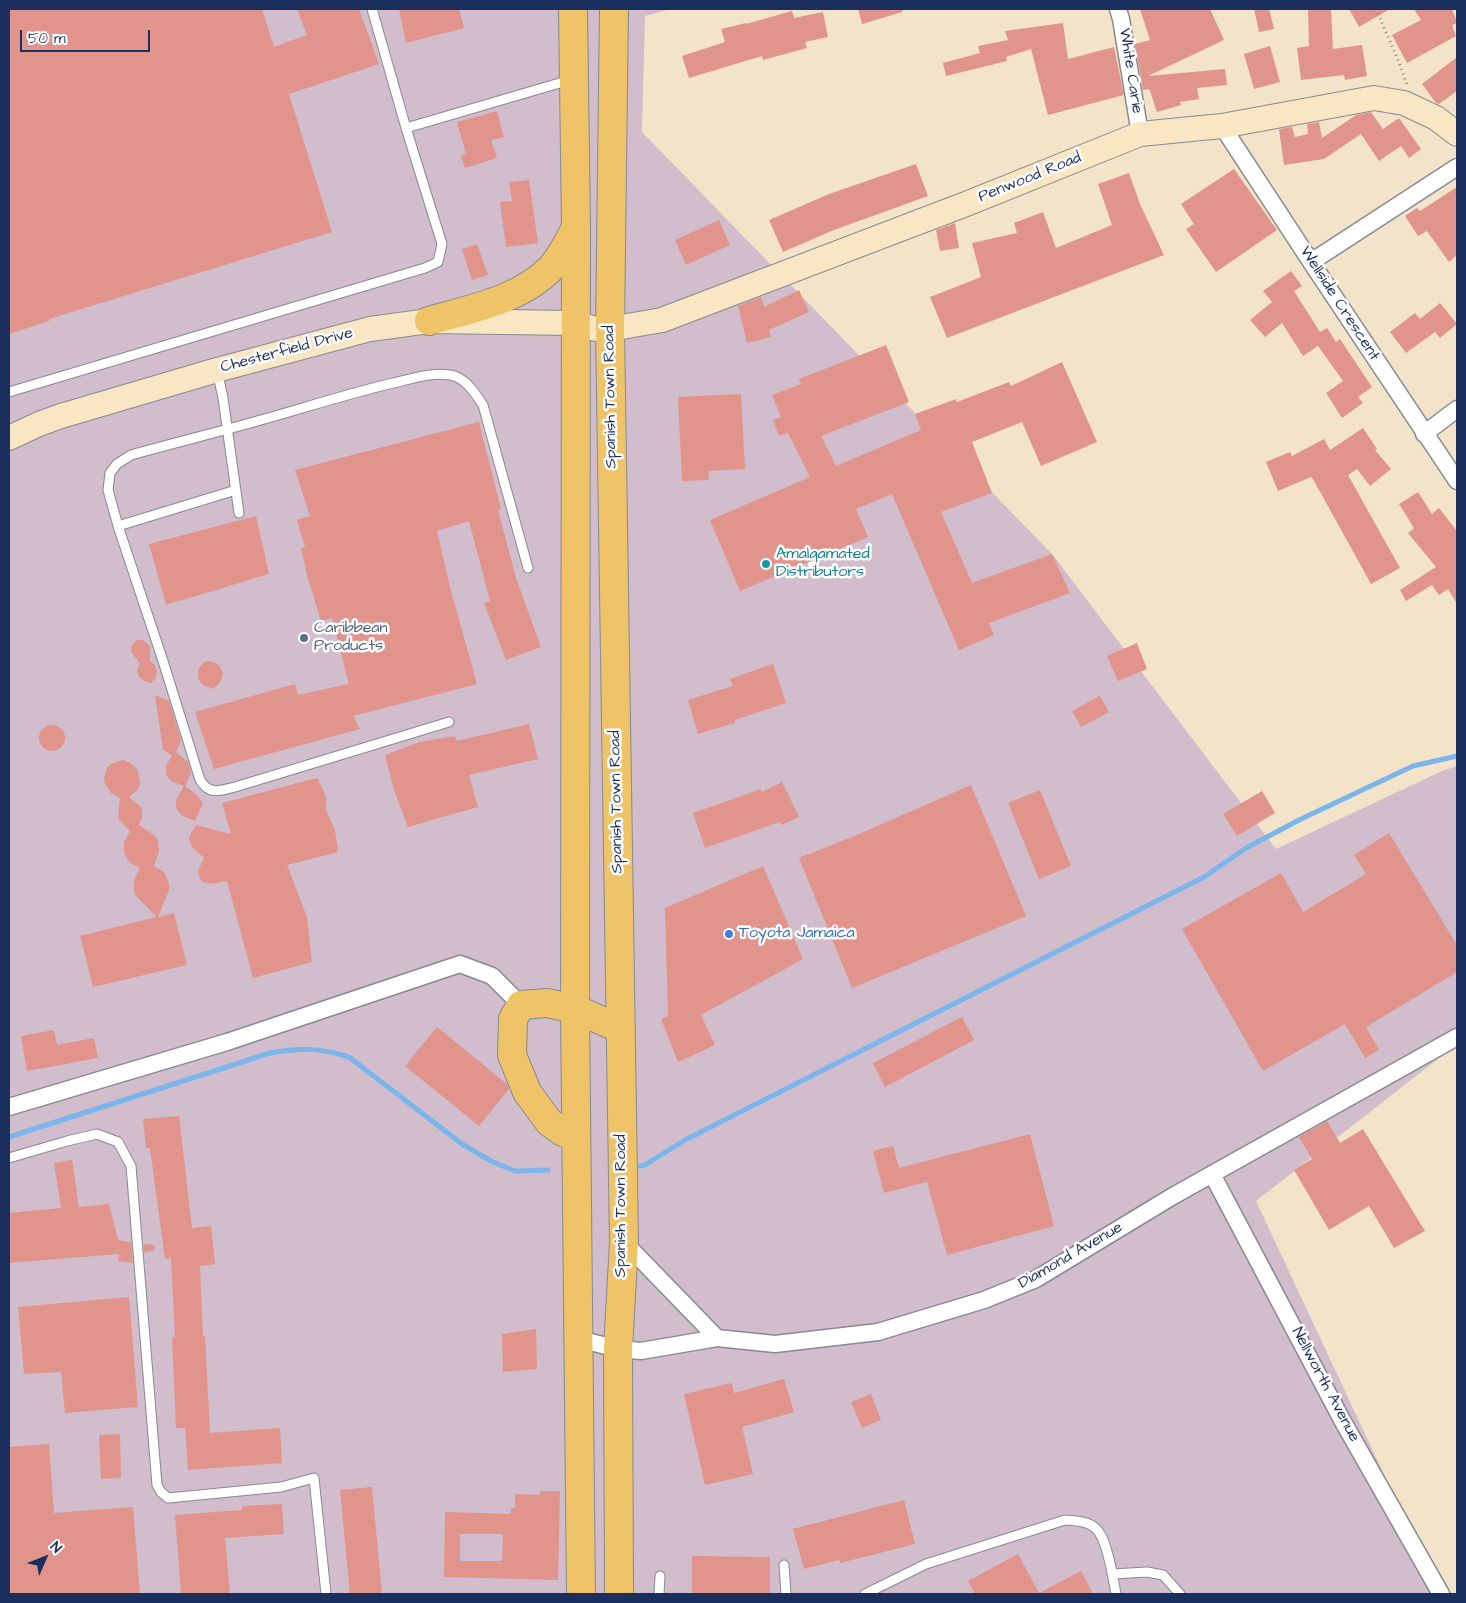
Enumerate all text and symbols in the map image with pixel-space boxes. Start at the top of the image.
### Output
scale bar [22,20,152,52]
street label: White Carie [1114,27,1146,115]
text: 50 m [28,28,66,49]
street label: Penwood Road [976,149,1084,207]
street label: Wellside Crescent [1295,243,1383,365]
street label: Chesterfield Drive [219,324,355,378]
street label: Spanish Town Road [600,325,622,469]
place label: Amalgamated Distributors [776,545,870,583]
marker: Amalgamated Distributors [760,558,772,570]
place label: Caribbean Products [314,619,387,657]
marker: Caribbean Products [298,632,310,644]
street label: Spanish Town Road [606,730,628,874]
place label: Toyota Jamaica [739,924,855,944]
marker: Toyota Jamaica [723,928,735,940]
street label: Spanish Town Road [612,1134,632,1278]
street label: Diamond Avenue [1016,1218,1126,1294]
street label: Nellworth Avenue [1287,1324,1363,1446]
north arrow [20,1533,70,1583]
text: N [46,1537,66,1558]

